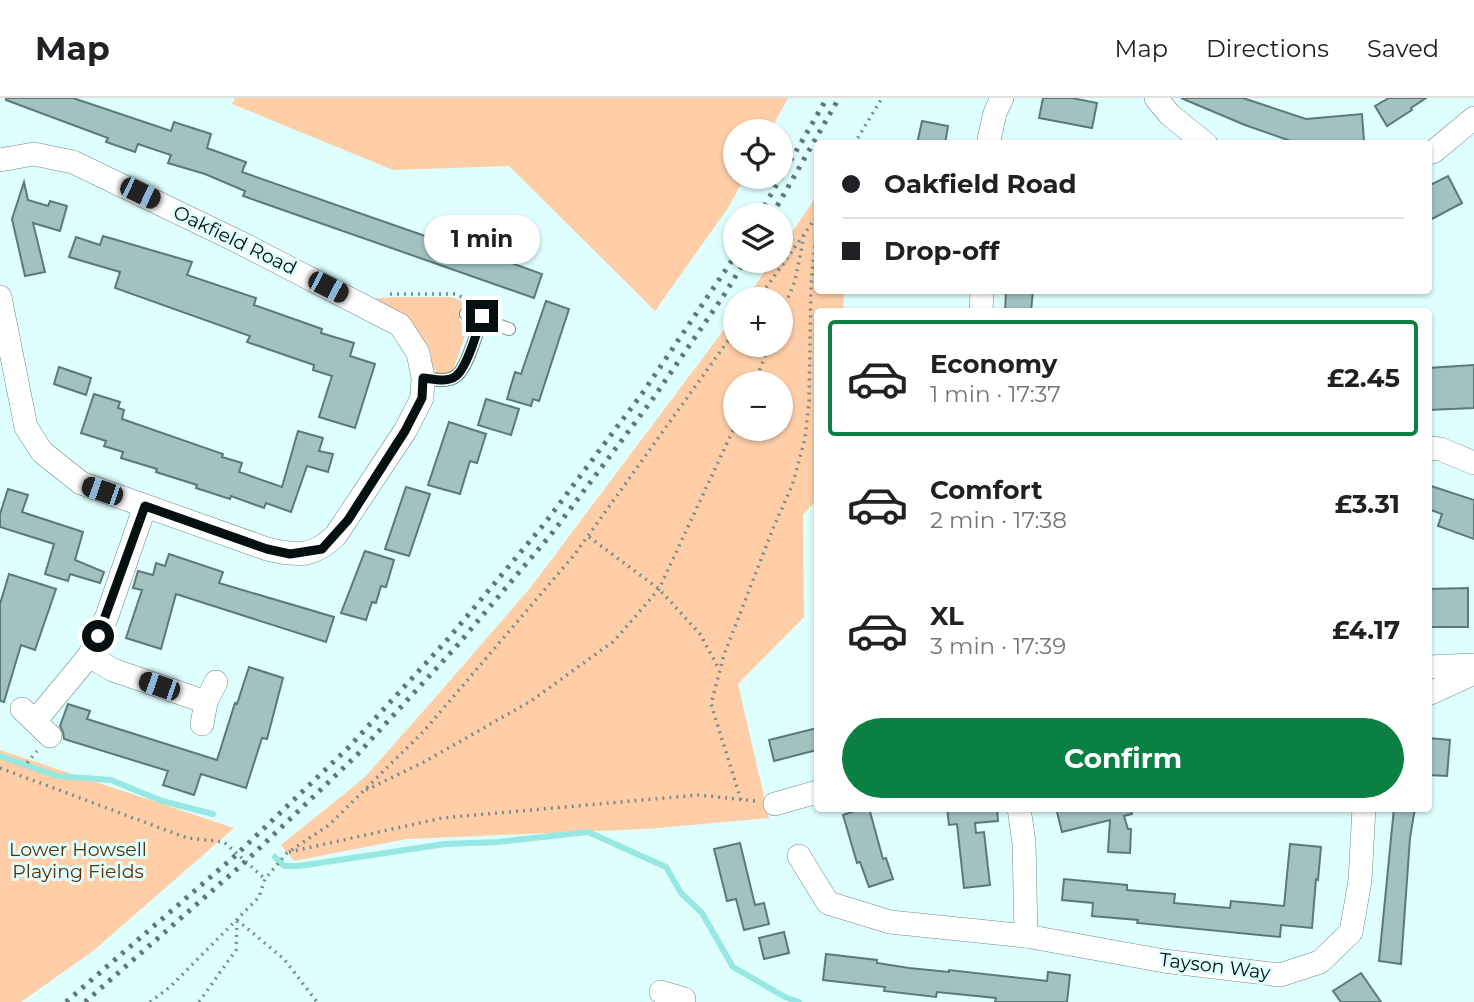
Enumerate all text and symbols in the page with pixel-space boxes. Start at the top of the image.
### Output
text: Map [35,28,110,68]
text: Map [1115,34,1168,63]
text: Directions [1206,34,1329,63]
text: Saved [1367,34,1439,63]
map controls [723,119,793,441]
button: locate [723,119,793,189]
text: Oakfield Road [884,168,1077,200]
car [117,174,164,212]
street label: Oakfield Road [170,200,300,280]
button: layers [723,203,793,273]
callout: 1 min [424,214,540,264]
text: 1 min [451,225,513,253]
text: Drop-off [884,235,999,267]
car [305,268,352,306]
button: + [723,287,793,357]
route end [466,300,498,332]
icon: car [846,347,909,410]
text: Economy [930,348,1057,380]
text: £2.45 [1327,362,1400,394]
button: − [723,371,793,441]
text: 1 min · 17:37 [930,380,1061,408]
icon: car [846,473,909,536]
car [79,474,126,508]
text: Comfort [930,474,1042,506]
text: £3.31 [1335,488,1400,520]
text: 2 min · 17:38 [930,506,1067,534]
icon: car [846,599,909,662]
text: XL [930,600,964,632]
text: £4.17 [1332,614,1400,646]
route start [82,620,114,652]
text: 3 min · 17:39 [930,632,1066,660]
car [136,669,183,703]
button: Confirm [842,718,1404,798]
park label: Lower Howsell Playing Fields [9,838,147,883]
street label: Tayson Way [1158,948,1272,984]

